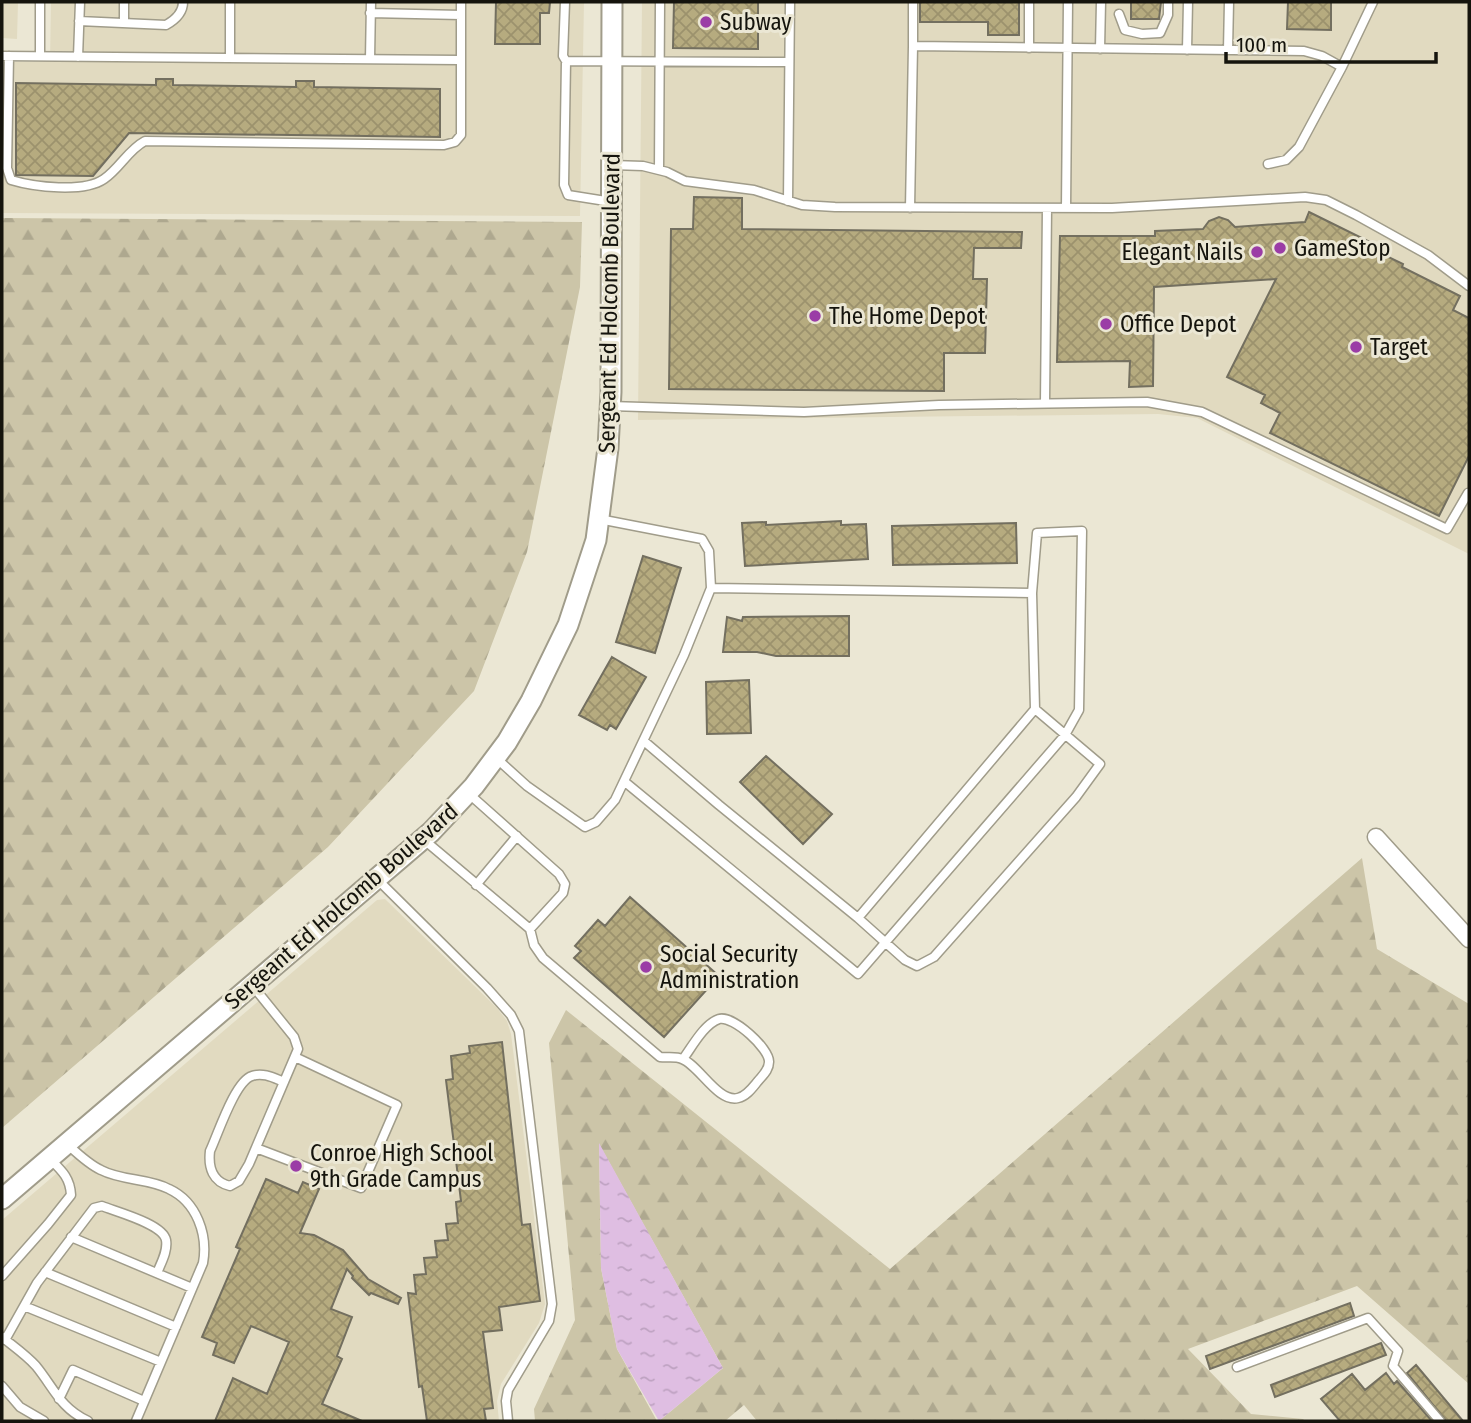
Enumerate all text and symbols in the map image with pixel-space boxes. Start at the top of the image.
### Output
place label: Subway [720,8,792,36]
marker: Subway [698,14,714,30]
scale bar [1226,21,1436,65]
text: 100 m [1236,32,1287,58]
street label: Sergeant Ed Holcomb Boulevard [592,153,626,453]
place label: GameStop [1294,234,1390,262]
place label: Elegant Nails [1121,238,1243,266]
marker: GameStop [1272,240,1288,256]
marker: Elegant Nails [1249,244,1265,260]
place label: The Home Depot [829,302,986,330]
marker: The Home Depot [807,308,823,324]
place label: Office Depot [1120,310,1237,338]
marker: Office Depot [1098,316,1114,332]
place label: Target [1370,333,1428,361]
marker: Target [1348,339,1364,355]
street label: Sergeant Ed Holcomb Boulevard [219,797,463,1015]
place label: Social Security Administration [660,940,799,994]
marker: Social Security Administration [638,959,654,975]
place label: Conroe High School 9th Grade Campus [310,1139,493,1193]
marker: Conroe High School 9th Grade Campus [288,1158,304,1174]

